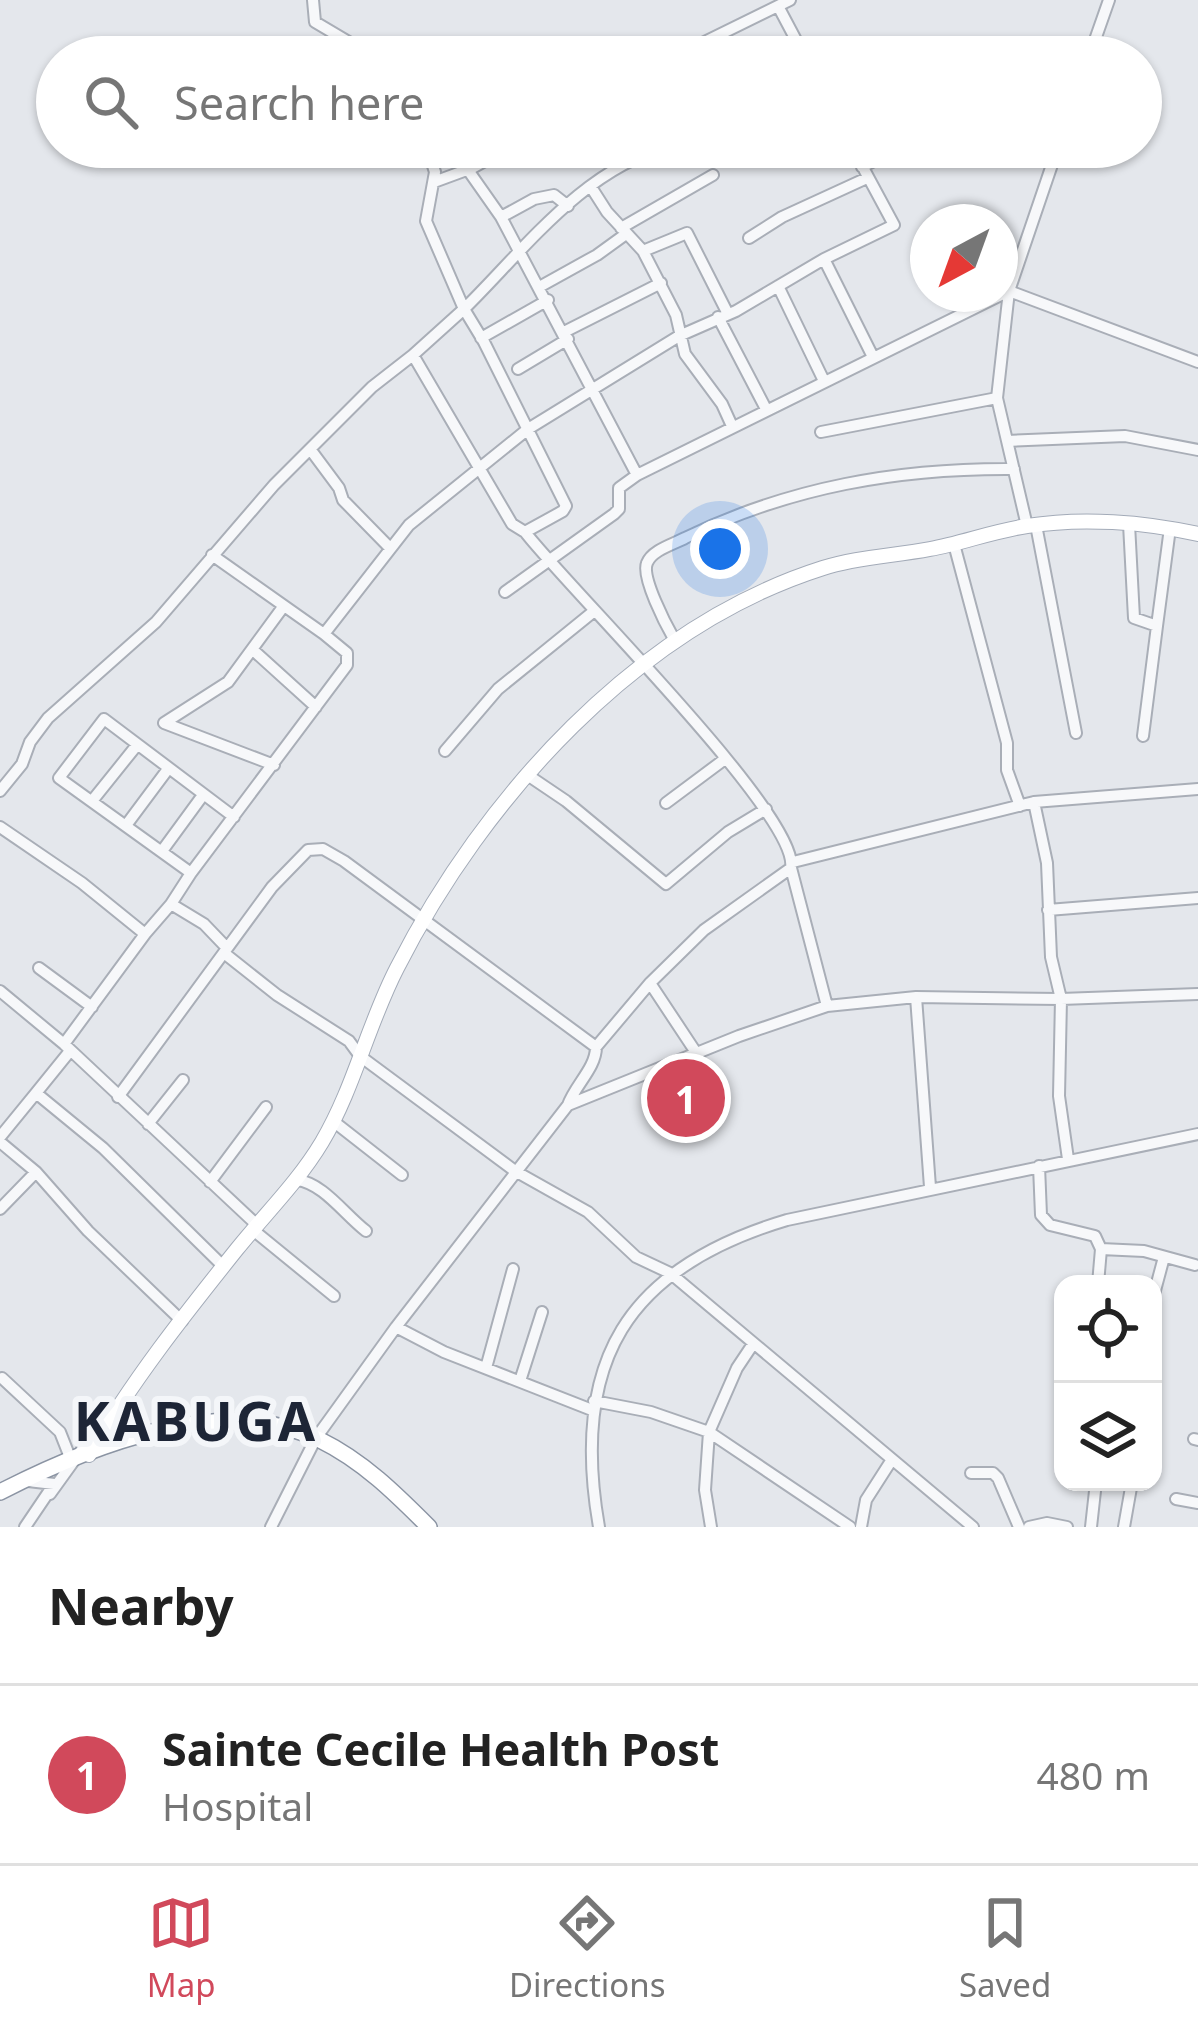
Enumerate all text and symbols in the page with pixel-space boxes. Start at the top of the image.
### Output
search box [36,36,1162,168]
icon: search [78,69,144,135]
text: Search here [174,72,424,133]
north arrow [910,204,1018,312]
your location [690,519,750,579]
pin: 1 [647,1053,725,1143]
map controls [1054,1275,1162,1491]
button: locate [1054,1275,1162,1383]
district label: KABUGA [74,1383,318,1457]
button: layers [1054,1383,1162,1491]
text: Nearby [48,1570,234,1640]
text: Sainte Cecile Health Post [162,1718,719,1779]
text: 1 [76,1748,98,1801]
text: 480 m [1036,1748,1150,1801]
text: Hospital [162,1779,313,1832]
tab: Map [147,1890,215,2007]
tab: Directions [509,1890,666,2007]
tab: Saved [959,1890,1051,2007]

